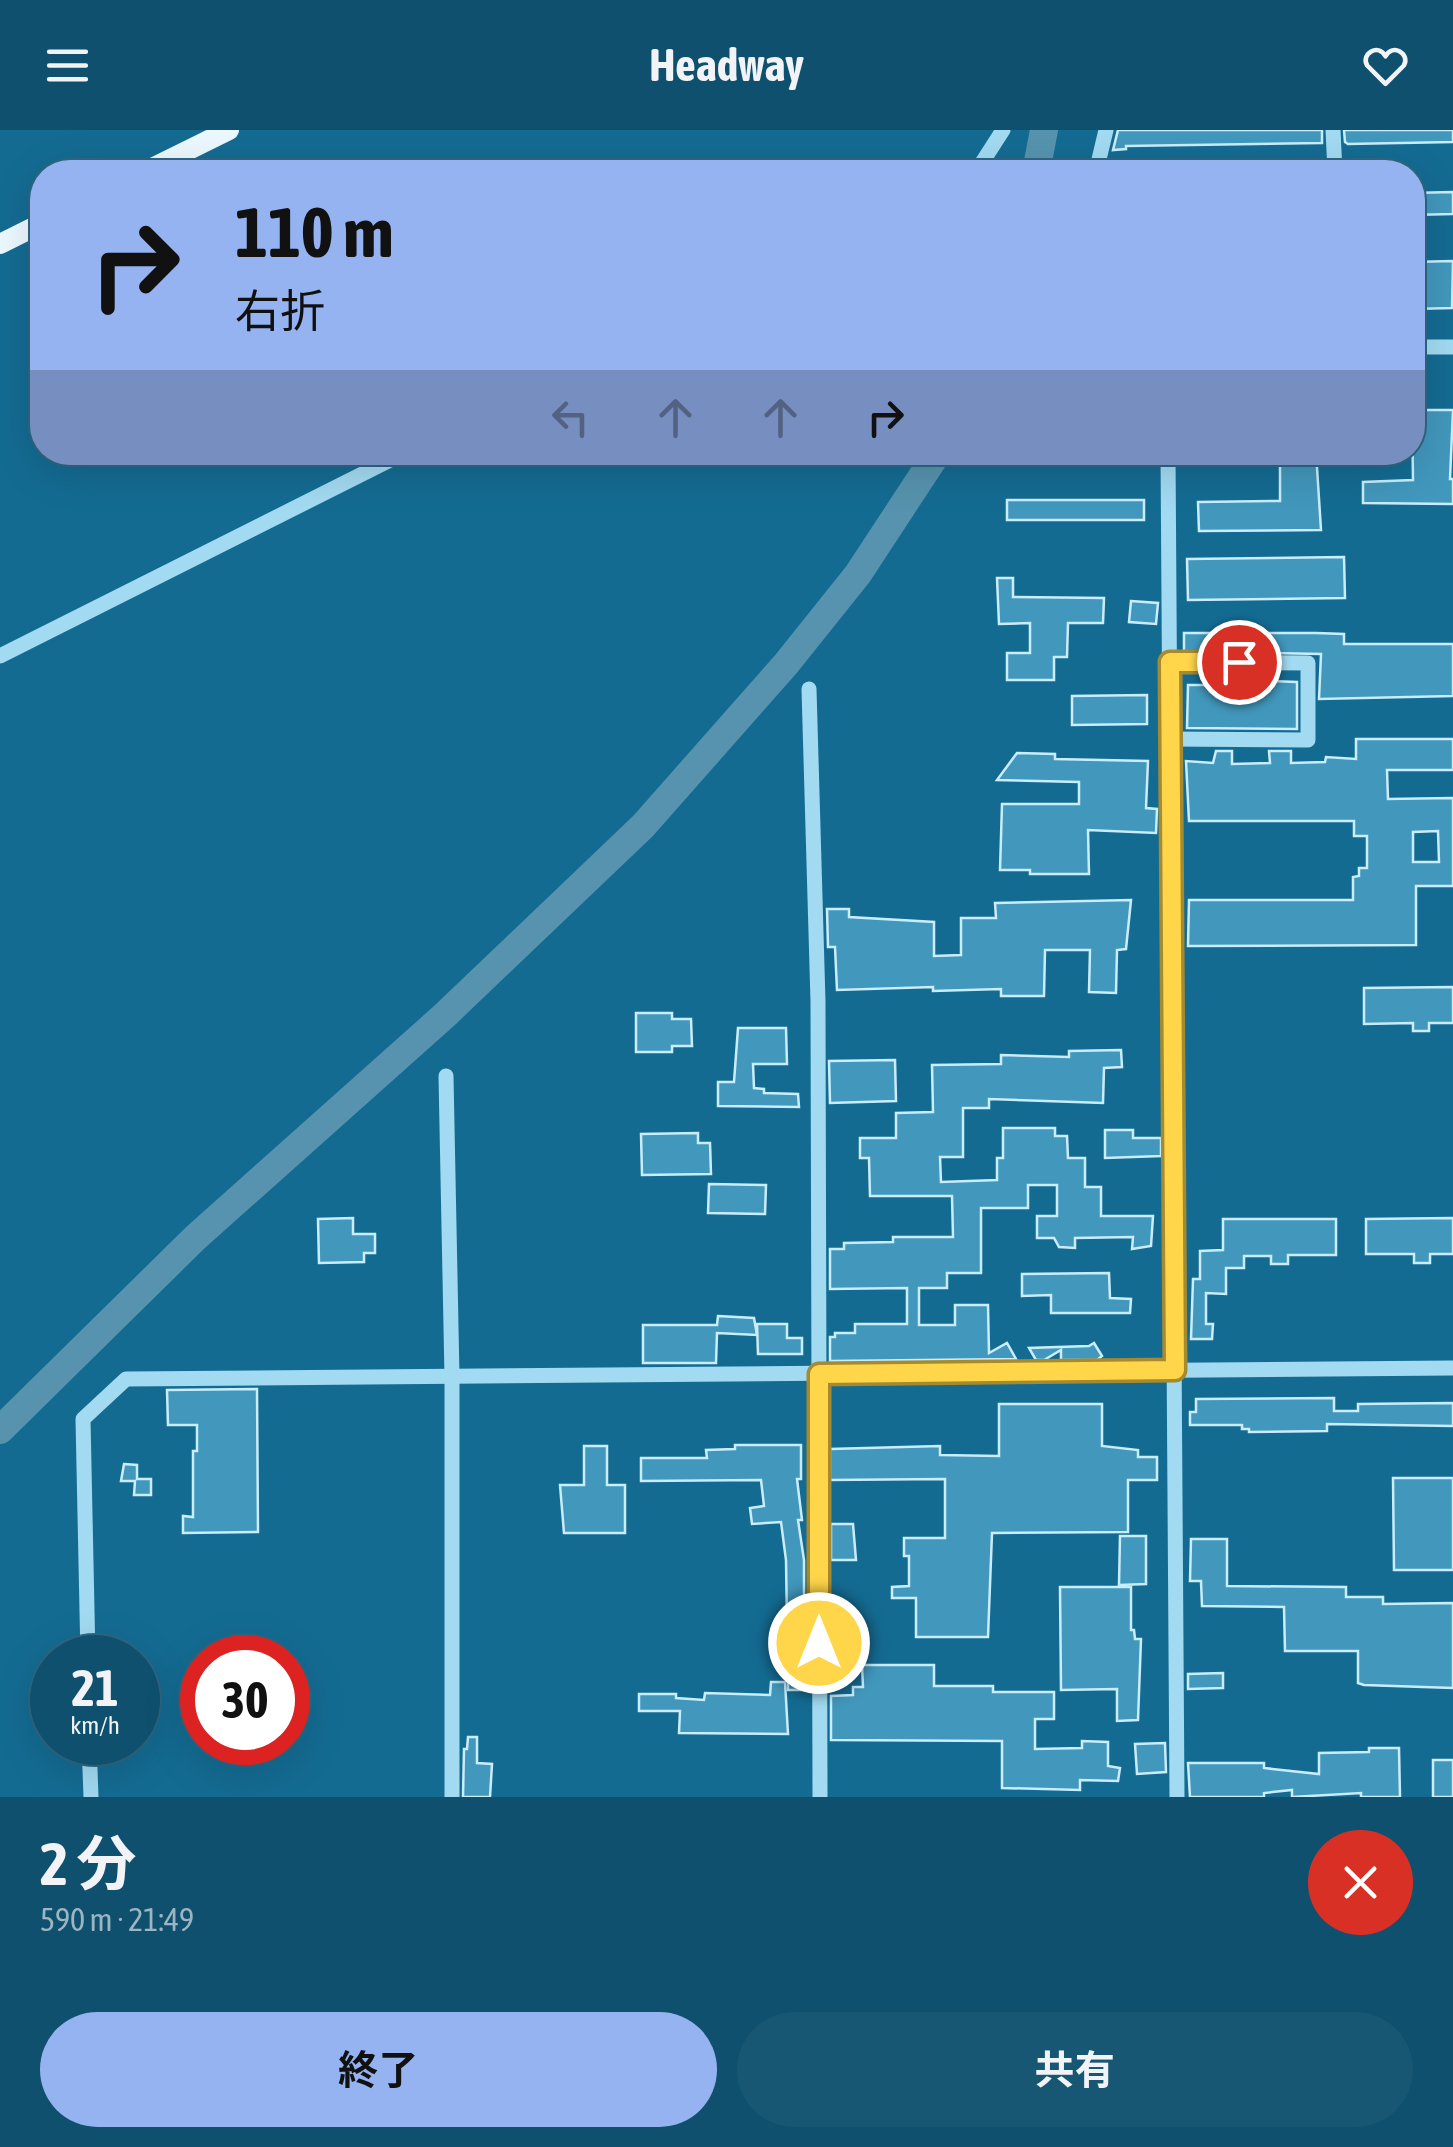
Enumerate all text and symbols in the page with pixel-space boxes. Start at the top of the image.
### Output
icon: menu [40,38,95,93]
icon: heart [1358,38,1413,93]
text: Headway [649,39,804,91]
text: 110 m [235,192,394,272]
icon: right [70,200,200,330]
text: 右折 [235,285,325,337]
icon: left [543,390,598,445]
icon: ahead [648,390,703,445]
icon: ahead [753,390,808,445]
icon: right [858,390,913,445]
pin [1197,620,1282,705]
icon: arrive [1212,635,1267,690]
position arrow [767,1591,871,1695]
speed limit sign: 30 [180,1635,310,1765]
text: 21 [71,1659,118,1717]
text: km/h [70,1711,120,1739]
text: 2 分 [40,1829,136,1898]
button: close [1308,1830,1413,1935]
text: 590 m · 21:49 [40,1901,194,1938]
button: 終了 [40,2012,717,2127]
button: 共有 [737,2012,1413,2127]

